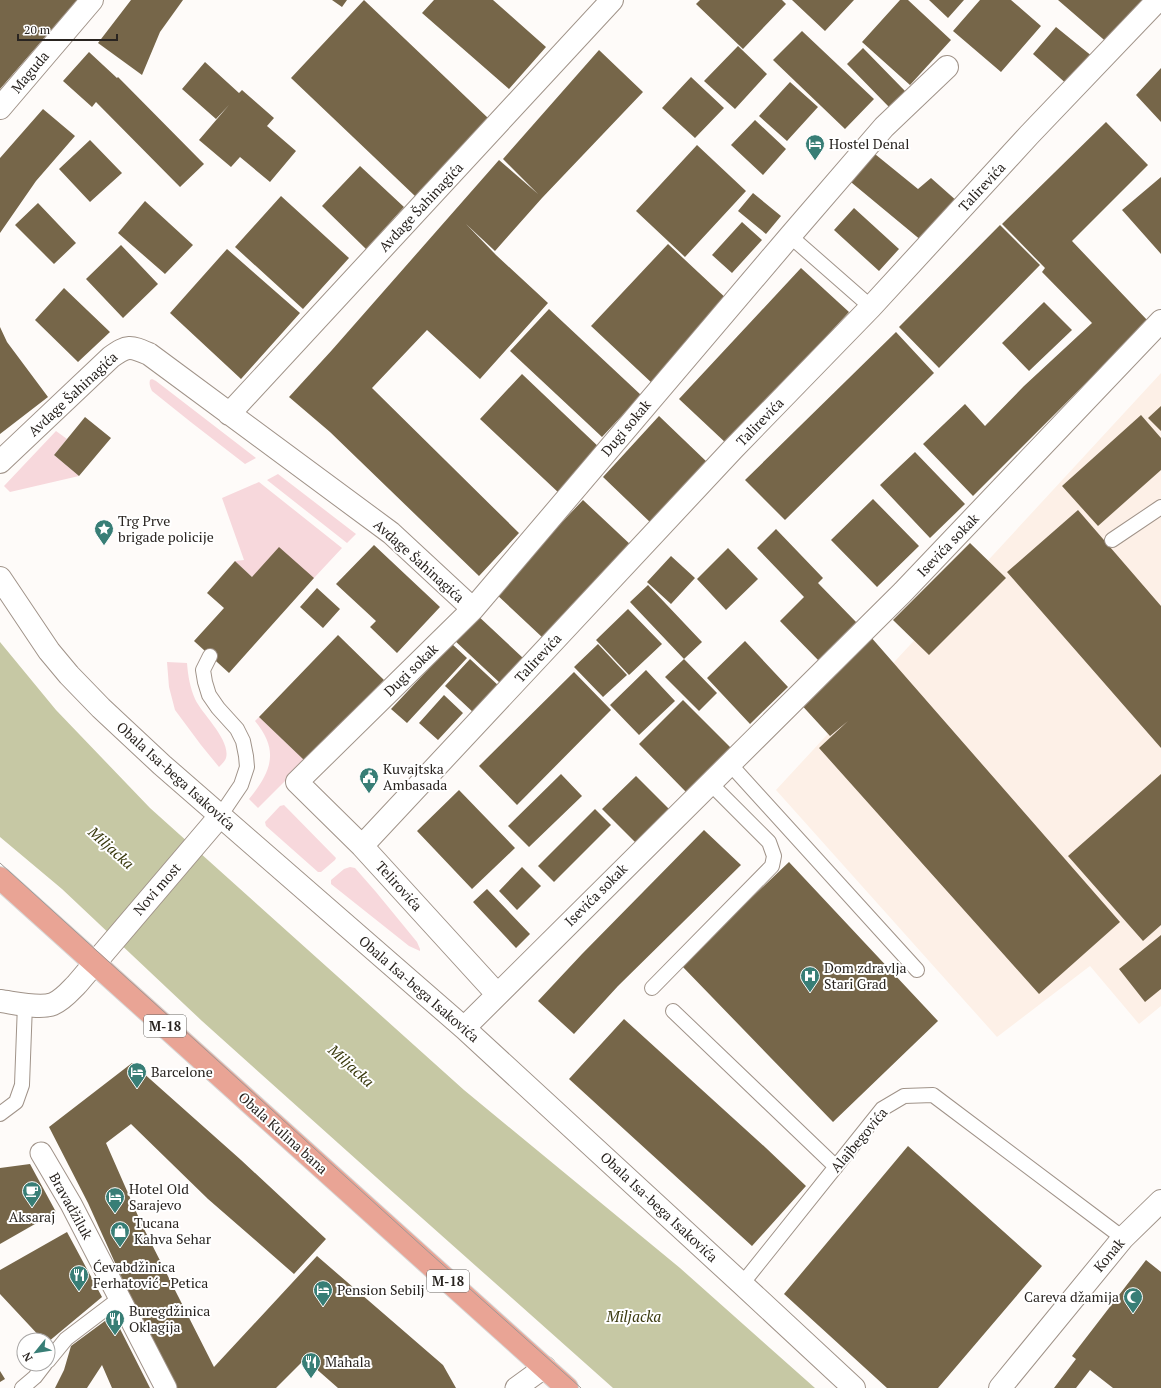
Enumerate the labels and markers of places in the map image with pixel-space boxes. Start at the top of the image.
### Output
hotel icon: Hostel Denal [804,133,826,161]
place label: Hostel Denal [829,134,909,153]
place label: Trg Prve brigade policije [118,511,214,546]
place icon: Trg Prve brigade policije [93,518,115,546]
place label: Kuvajtska Ambasada [383,759,447,794]
public building icon: Kuvajtska Ambasada [358,766,380,794]
place label: Dom zdravlja Stari Grad [824,958,907,993]
hospital icon: Dom zdravlja Stari Grad [799,965,821,993]
hotel icon: Barcelone [126,1061,148,1089]
place label: Barcelone [151,1062,213,1081]
place label: Hotel Old Sarajevo [129,1179,189,1214]
cafe icon: Aksaraj [21,1180,43,1208]
hotel icon: Hotel Old Sarajevo [104,1186,126,1214]
place label: Aksaraj [9,1207,55,1226]
place label: Tucana Kahva Sehar [134,1213,212,1248]
shop icon: Tucana Kahva Sehar [109,1220,131,1248]
place label: Ćevabdžinica Ferhatović - Petica [93,1257,208,1292]
restaurant icon: Ćevabdžinica Ferhatović - Petica [68,1264,90,1292]
hotel icon: Pension Sebilj [312,1279,334,1307]
place label: Pension Sebilj [337,1280,425,1299]
mosque icon: Careva džamija [1122,1286,1144,1314]
place label: Careva džamija [1024,1287,1119,1306]
place label: Buregdžinica Oklagija [129,1301,210,1336]
restaurant icon: Buregdžinica Oklagija [104,1308,126,1336]
restaurant icon: Mahala [300,1351,322,1379]
place label: Mahala [325,1352,371,1371]

